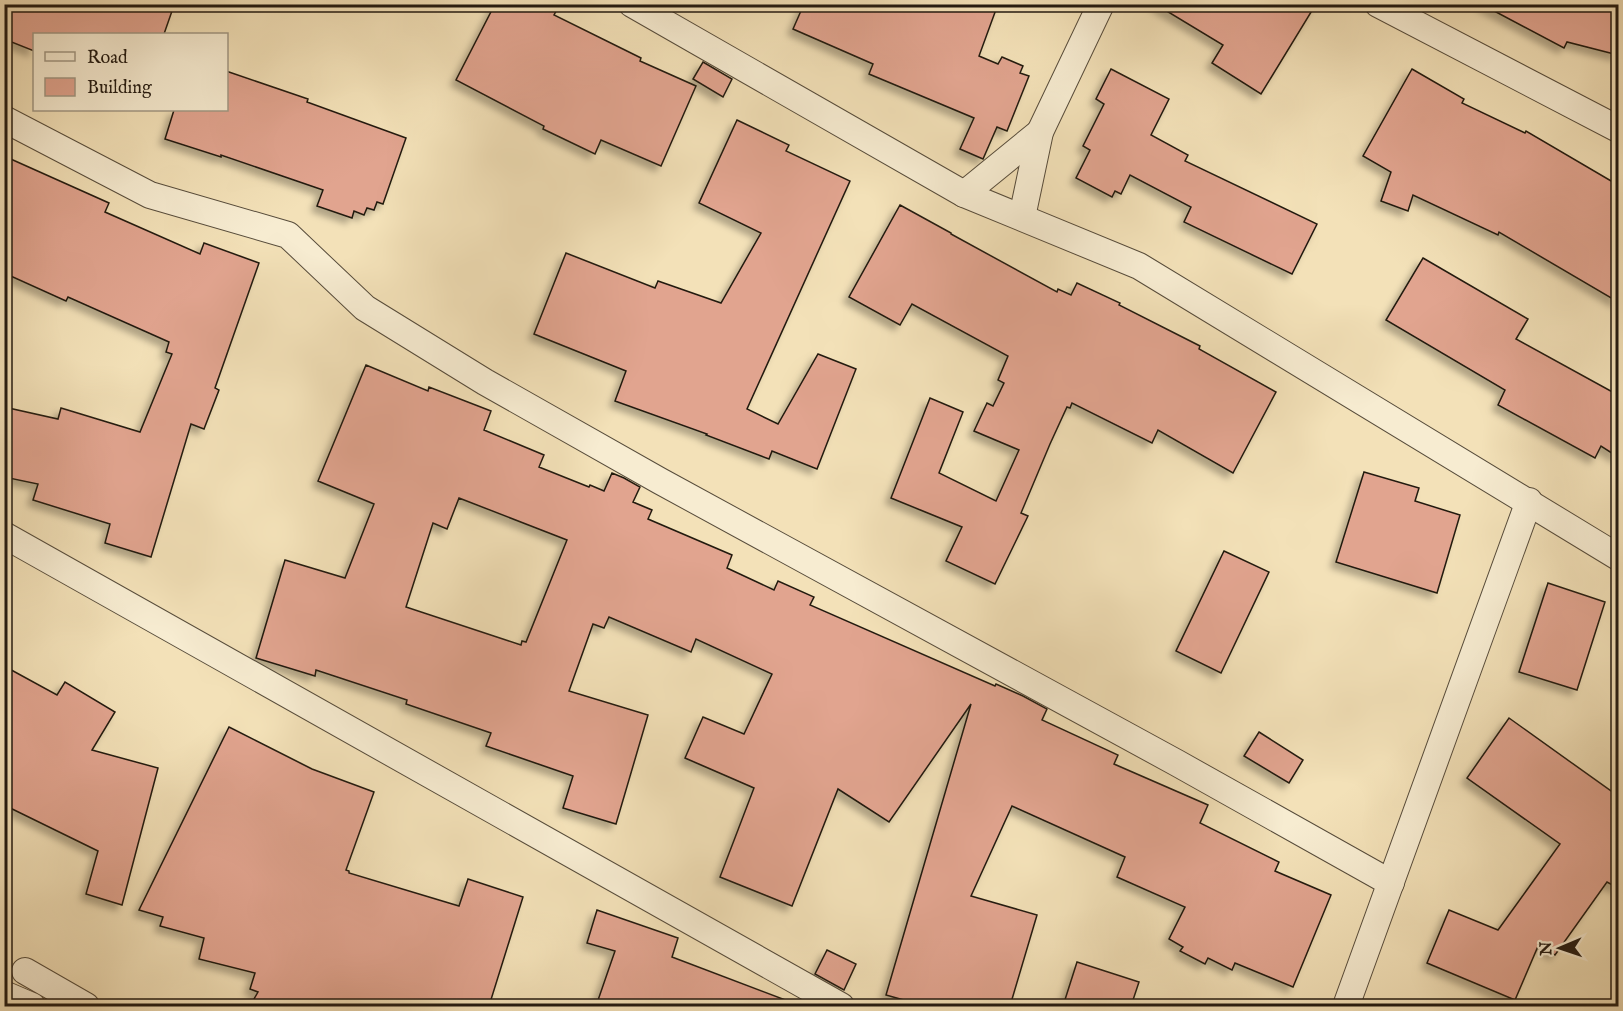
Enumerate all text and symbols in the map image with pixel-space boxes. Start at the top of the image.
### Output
legend [33,33,228,111]
text: Road [87,47,128,70]
text: Building [87,77,152,100]
north arrow [1530,918,1590,978]
text: N [1537,941,1557,957]

